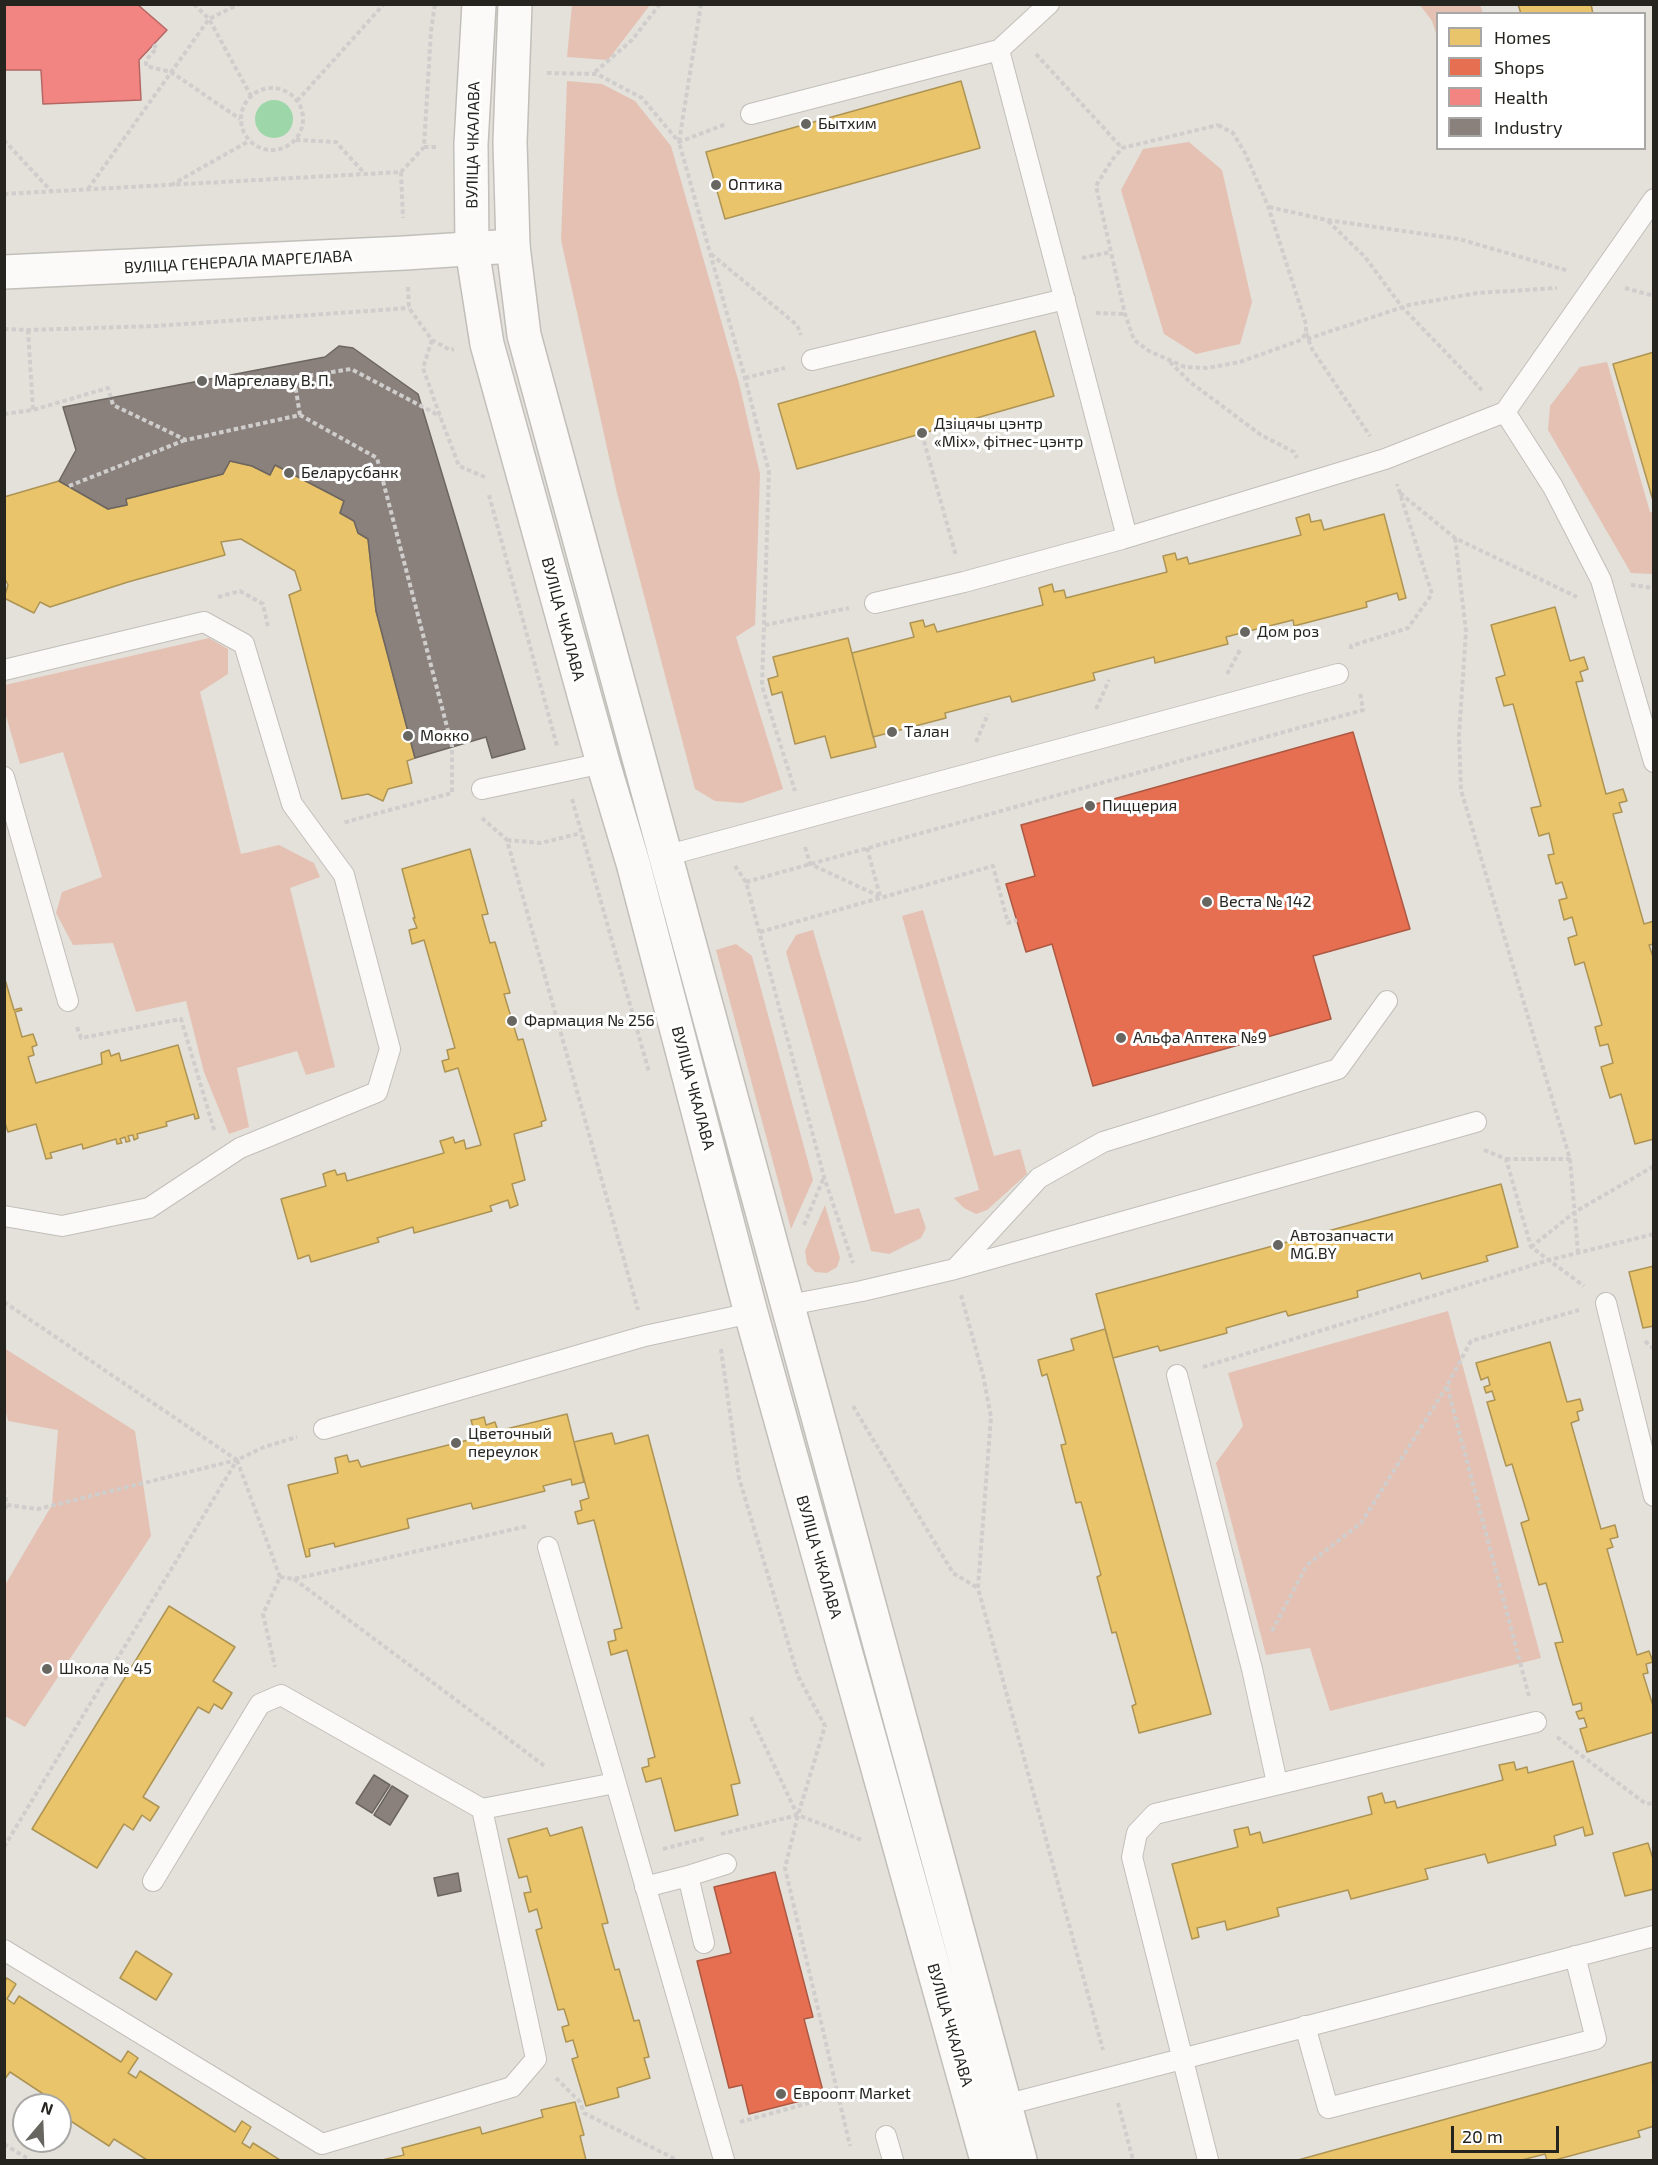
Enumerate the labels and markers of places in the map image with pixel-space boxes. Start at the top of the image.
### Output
place label: Бытхим [818,114,877,134]
marker: Бытхим [799,117,813,131]
place label: Оптика [728,175,783,195]
marker: Оптика [709,178,723,192]
place label: Маргелаву В. П. [214,371,332,391]
marker: Маргелаву В. П. [195,374,209,388]
place label: Дзіцячы цэнтр «Mix», фітнес-цэнтр [934,414,1083,452]
marker: Дзіцячы цэнтр «Mix», фітнес-цэнтр [915,426,929,440]
place label: Беларусбанк [301,463,398,483]
marker: Беларусбанк [282,466,296,480]
place label: Дом роз [1257,622,1319,642]
marker: Дом роз [1238,625,1252,639]
place label: Талан [904,722,949,742]
marker: Талан [885,725,899,739]
place label: Мокко [420,726,469,746]
marker: Мокко [401,729,415,743]
place label: Пиццерия [1102,796,1177,816]
marker: Пиццерия [1083,799,1097,813]
place label: Веста № 142 [1219,892,1312,912]
marker: Веста № 142 [1200,895,1214,909]
place label: Фармация № 256 [524,1011,655,1031]
marker: Фармация № 256 [505,1014,519,1028]
place label: Альфа Аптека №9 [1133,1028,1267,1048]
marker: Альфа Аптека №9 [1114,1031,1128,1045]
place label: Автозапчасти MG.BY [1290,1226,1394,1264]
marker: Автозапчасти MG.BY [1271,1238,1285,1252]
place label: Цветочный переулок [468,1424,552,1462]
marker: Цветочный переулок [449,1436,463,1450]
place label: Школа № 45 [59,1659,152,1679]
marker: Школа № 45 [40,1662,54,1676]
place label: Евроопт Market [793,2084,911,2104]
marker: Евроопт Market [774,2087,788,2101]

